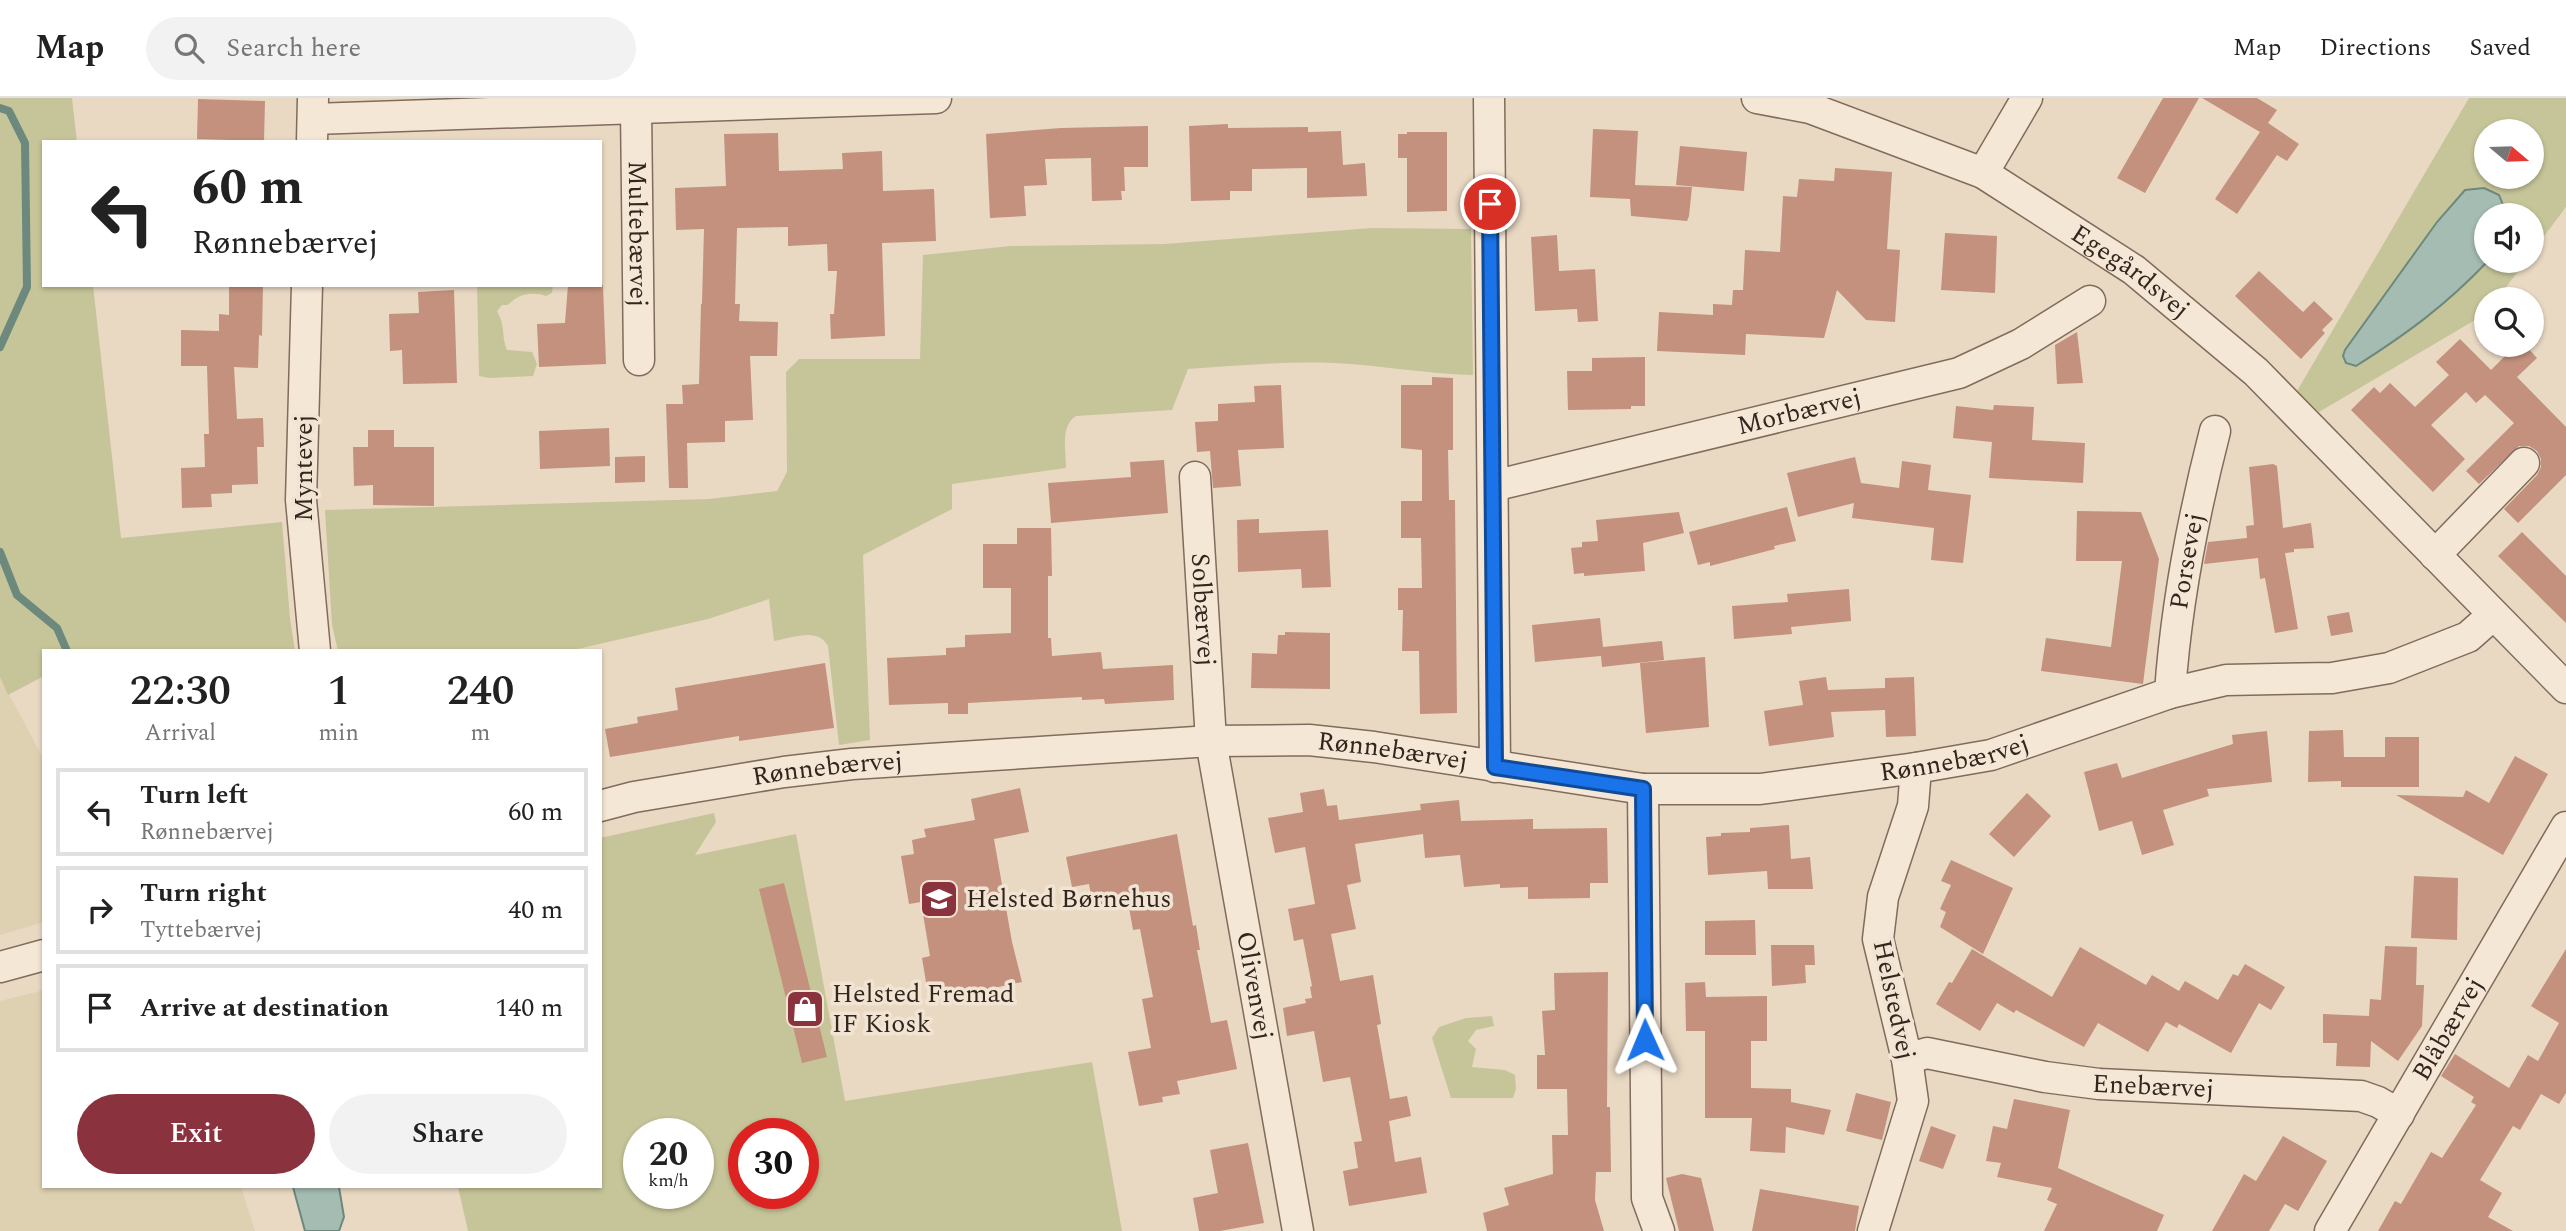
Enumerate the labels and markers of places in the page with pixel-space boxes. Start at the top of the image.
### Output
pin [1460,174,1520,234]
school or university icon: Helsted Børnehus [918,878,960,920]
place label: Helsted Børnehus [966,879,1171,919]
place label: Helsted Fremad IF Kiosk [832,974,1015,1044]
shop icon: Helsted Fremad IF Kiosk [784,988,826,1030]

